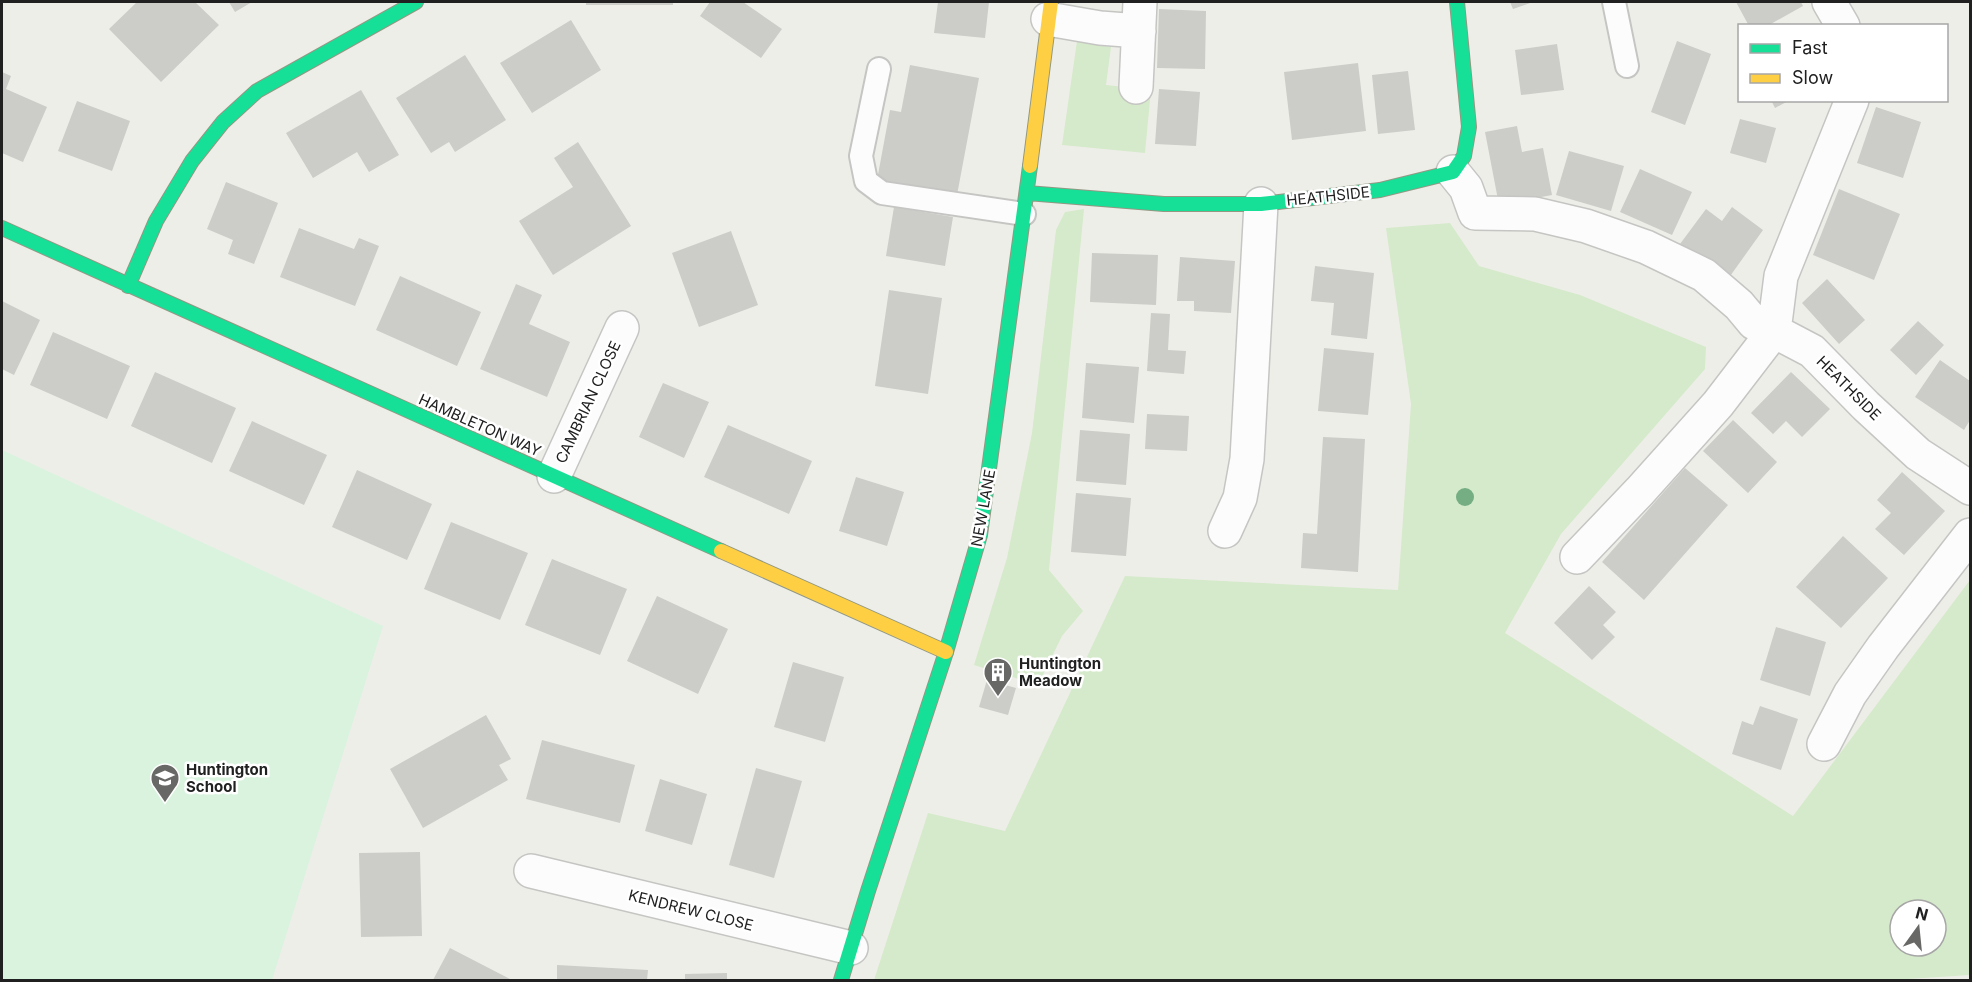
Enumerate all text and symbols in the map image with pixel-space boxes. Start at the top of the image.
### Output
legend [1738,24,1948,102]
text: Fast [1792,37,1828,58]
text: Slow [1792,67,1833,88]
street label: HEATHSIDE [1285,182,1371,210]
street label: CAMBRIAN CLOSE [551,338,625,466]
street label: HEATHSIDE [1813,352,1885,424]
street label: HAMBLETON WAY [416,389,544,461]
street label: NEW LANE [967,468,999,548]
place label: Huntington Meadow [1019,654,1101,690]
building icon: Huntington Meadow [982,656,1014,698]
place label: Huntington School [186,760,268,796]
school or university icon: Huntington School [149,762,181,804]
street label: KENDREW CLOSE [627,885,755,935]
north arrow [1888,898,1948,958]
text: N [1913,902,1930,925]

